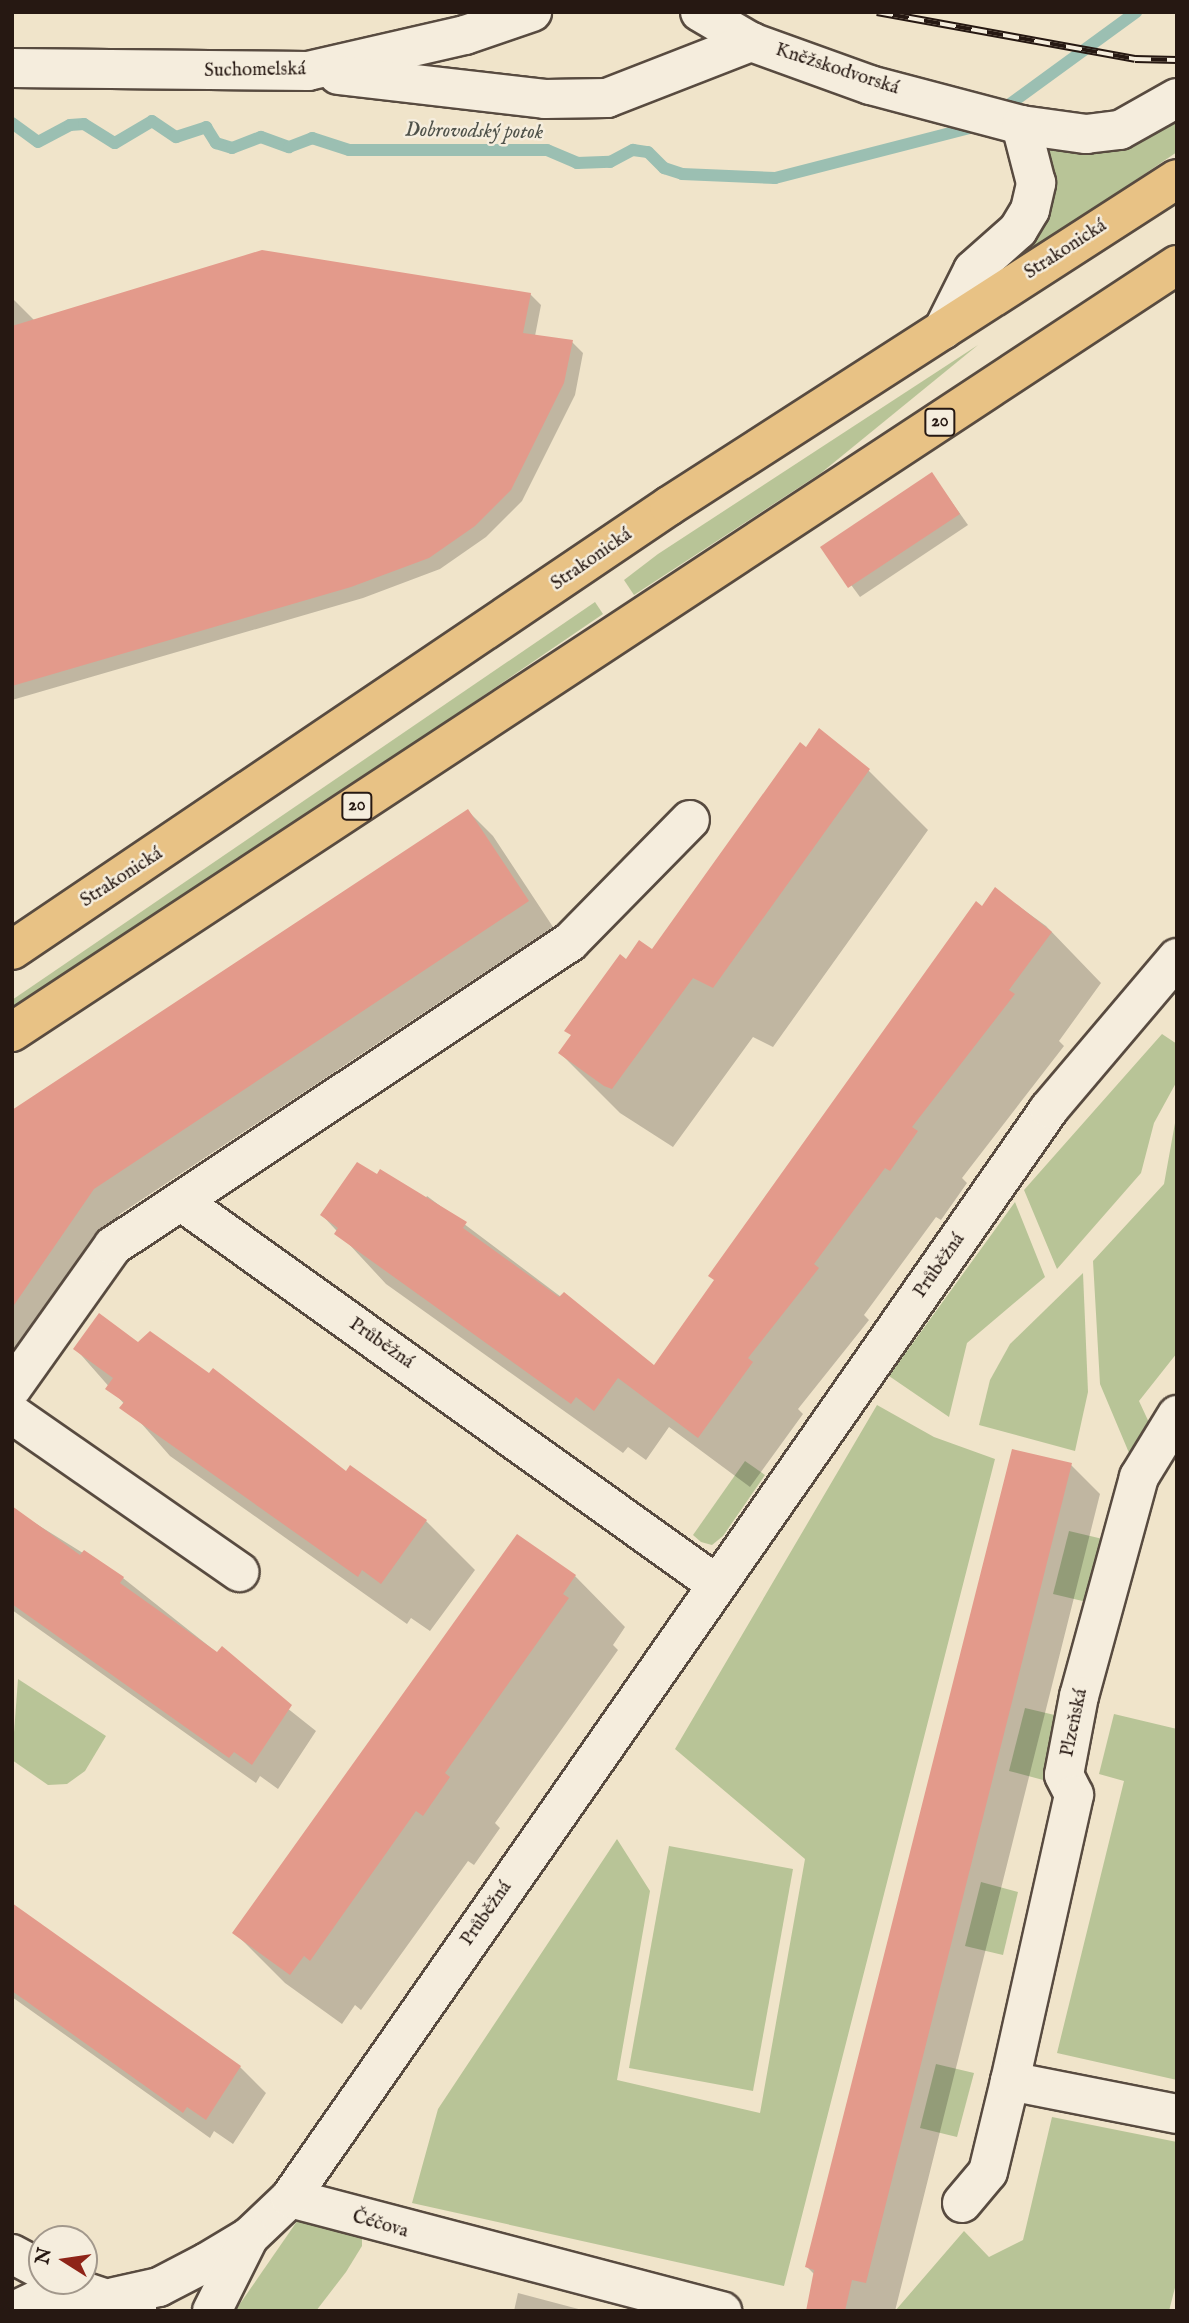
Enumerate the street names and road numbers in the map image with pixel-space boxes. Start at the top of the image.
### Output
street label: Kněžskodvorská [772,39,902,101]
street label: Suchomelská [204,59,306,83]
street label: Strakonická [1021,215,1111,285]
road number: 20 [924,408,956,436]
street label: Strakonická [547,524,637,596]
road number: 20 [341,792,373,820]
street label: Strakonická [77,843,167,913]
street label: Průběžná [909,1229,971,1303]
street label: Průběžná [344,1313,418,1375]
street label: Plzeňská [1057,1687,1093,1759]
street label: Průběžná [456,1877,518,1951]
street label: Čéčova [349,2206,411,2244]

